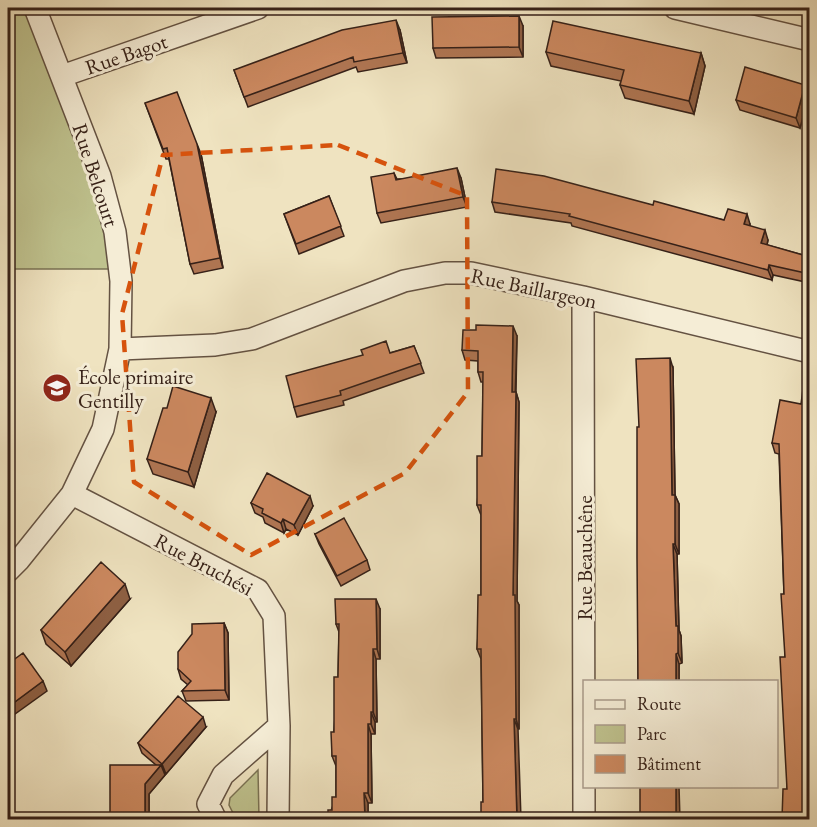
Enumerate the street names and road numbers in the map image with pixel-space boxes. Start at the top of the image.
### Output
street label: Rue Bagot [81,27,171,81]
street label: Rue Belcourt [67,120,126,231]
street label: Rue Baillargeon [468,261,600,315]
street label: Rue Beauchêne [571,495,598,621]
street label: Rue Bruchési [150,527,258,601]

